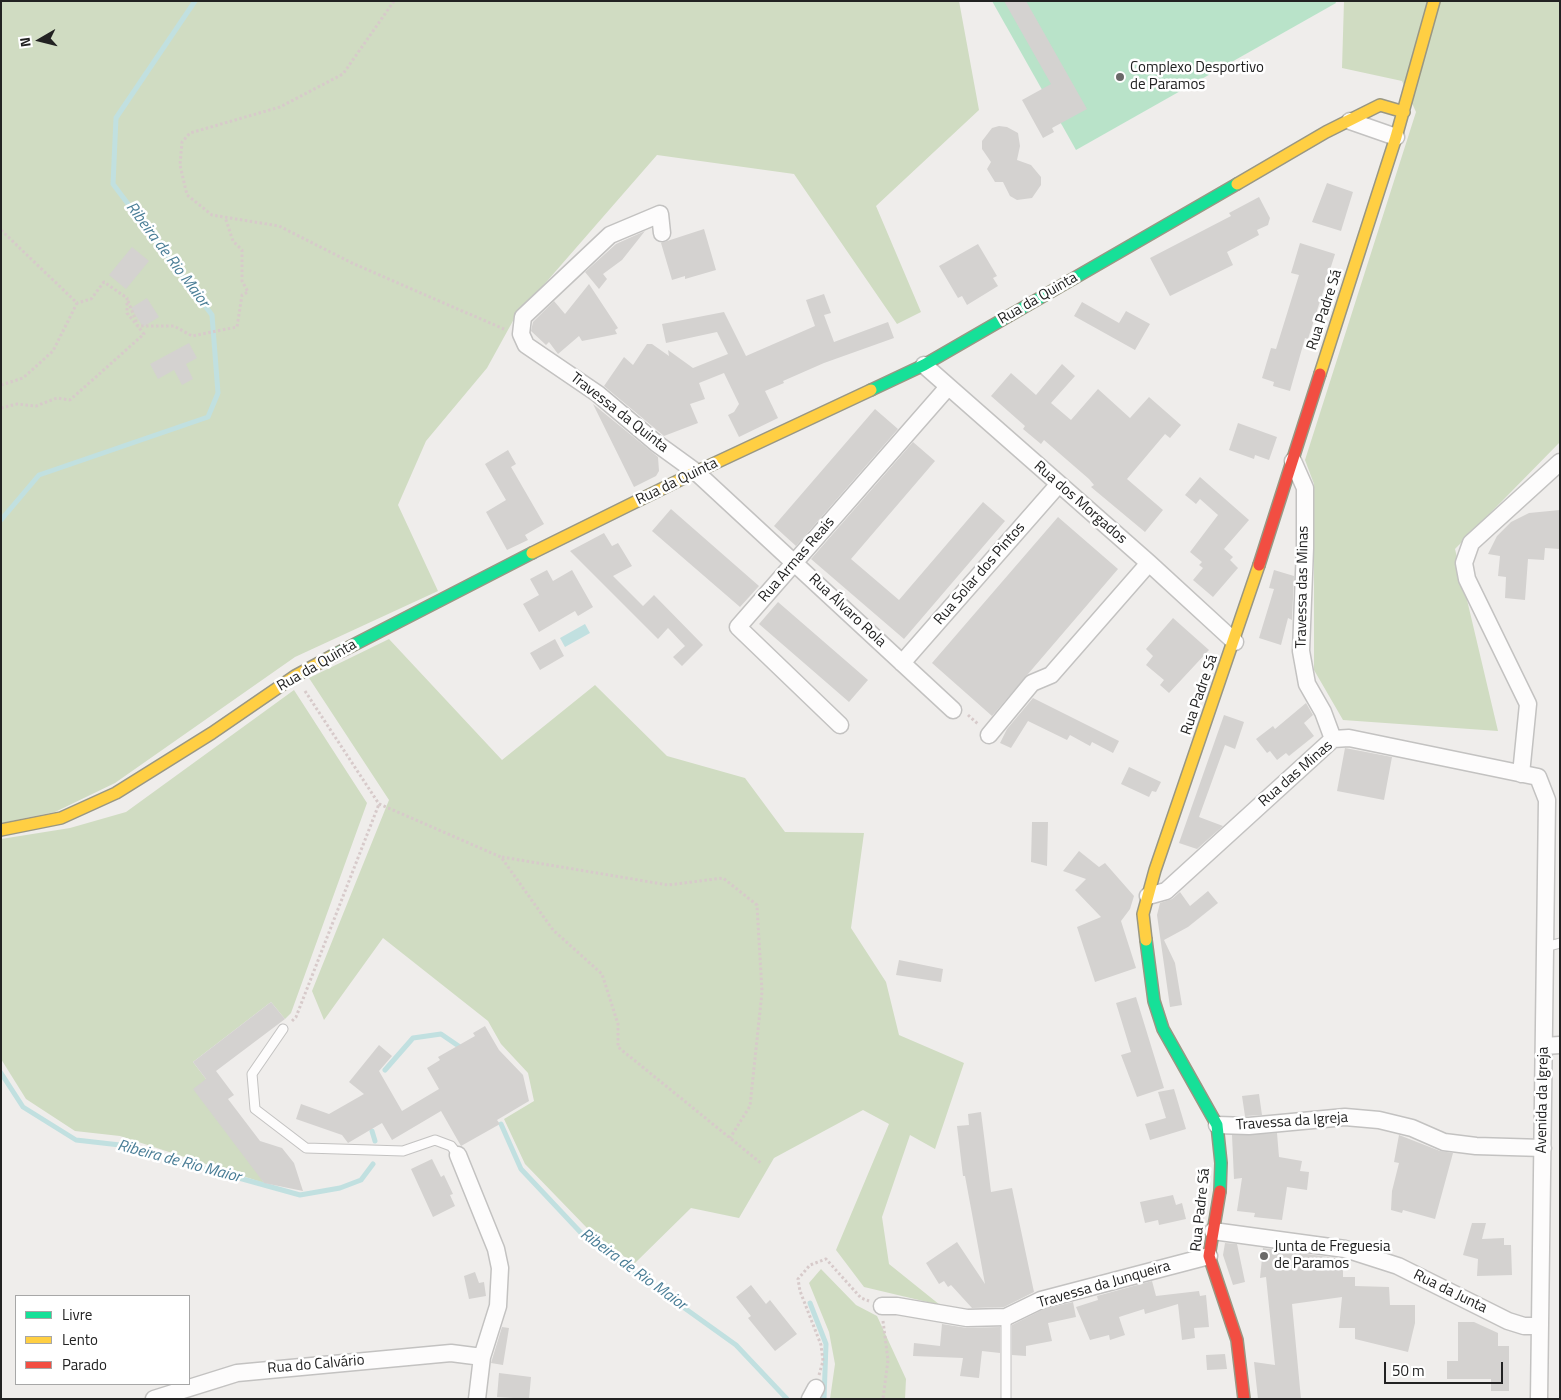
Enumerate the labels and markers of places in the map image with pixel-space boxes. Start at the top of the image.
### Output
place label: Complexo Desportivo de Paramos [1130,59,1264,94]
marker: Complexo Desportivo de Paramos [1114,71,1126,83]
place label: Junta de Freguesia de Paramos [1274,1238,1390,1273]
marker: Junta de Freguesia de Paramos [1258,1250,1270,1262]

